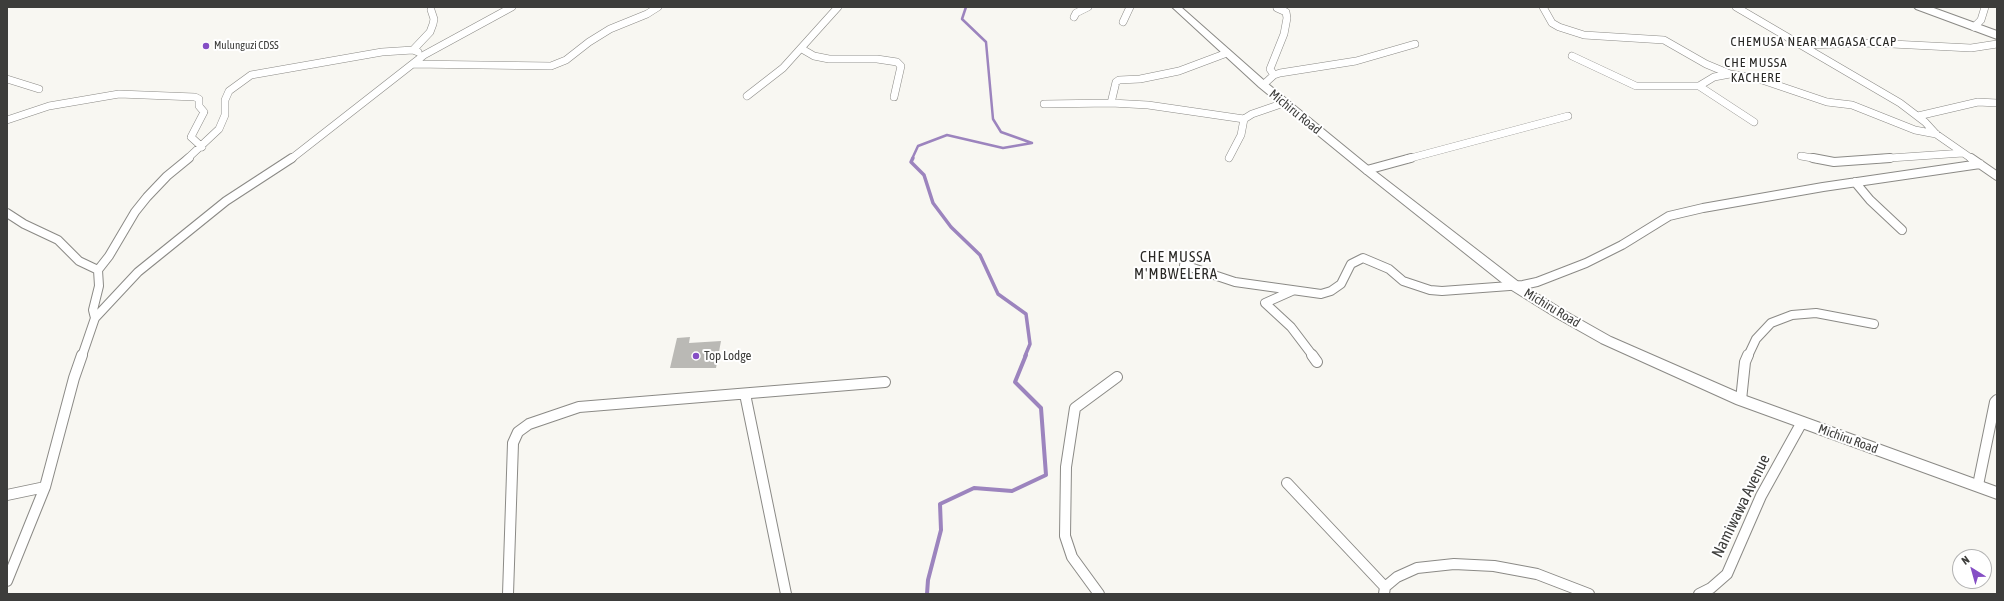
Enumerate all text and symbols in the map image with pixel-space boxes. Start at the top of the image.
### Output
district label: CHEMUSA NEAR MAGASA CCAP [1731,34,1897,50]
place label: Mulunguzi CDSS [214,39,279,53]
marker: Mulunguzi CDSS [201,41,211,51]
district label: CHE MUSSA KACHERE [1724,55,1788,86]
street label: Michiru Road [1266,86,1324,138]
district label: CHE MUSSA M'MBWELERA [1134,248,1218,283]
street label: Michiru Road [1521,285,1583,331]
place label: Top Lodge [704,348,752,364]
marker: Top Lodge [691,351,701,361]
street label: Michiru Road [1816,421,1880,457]
street label: Namiwawa Avenue [1708,451,1774,561]
north arrow [1952,549,1992,589]
text: N [1959,553,1972,567]

